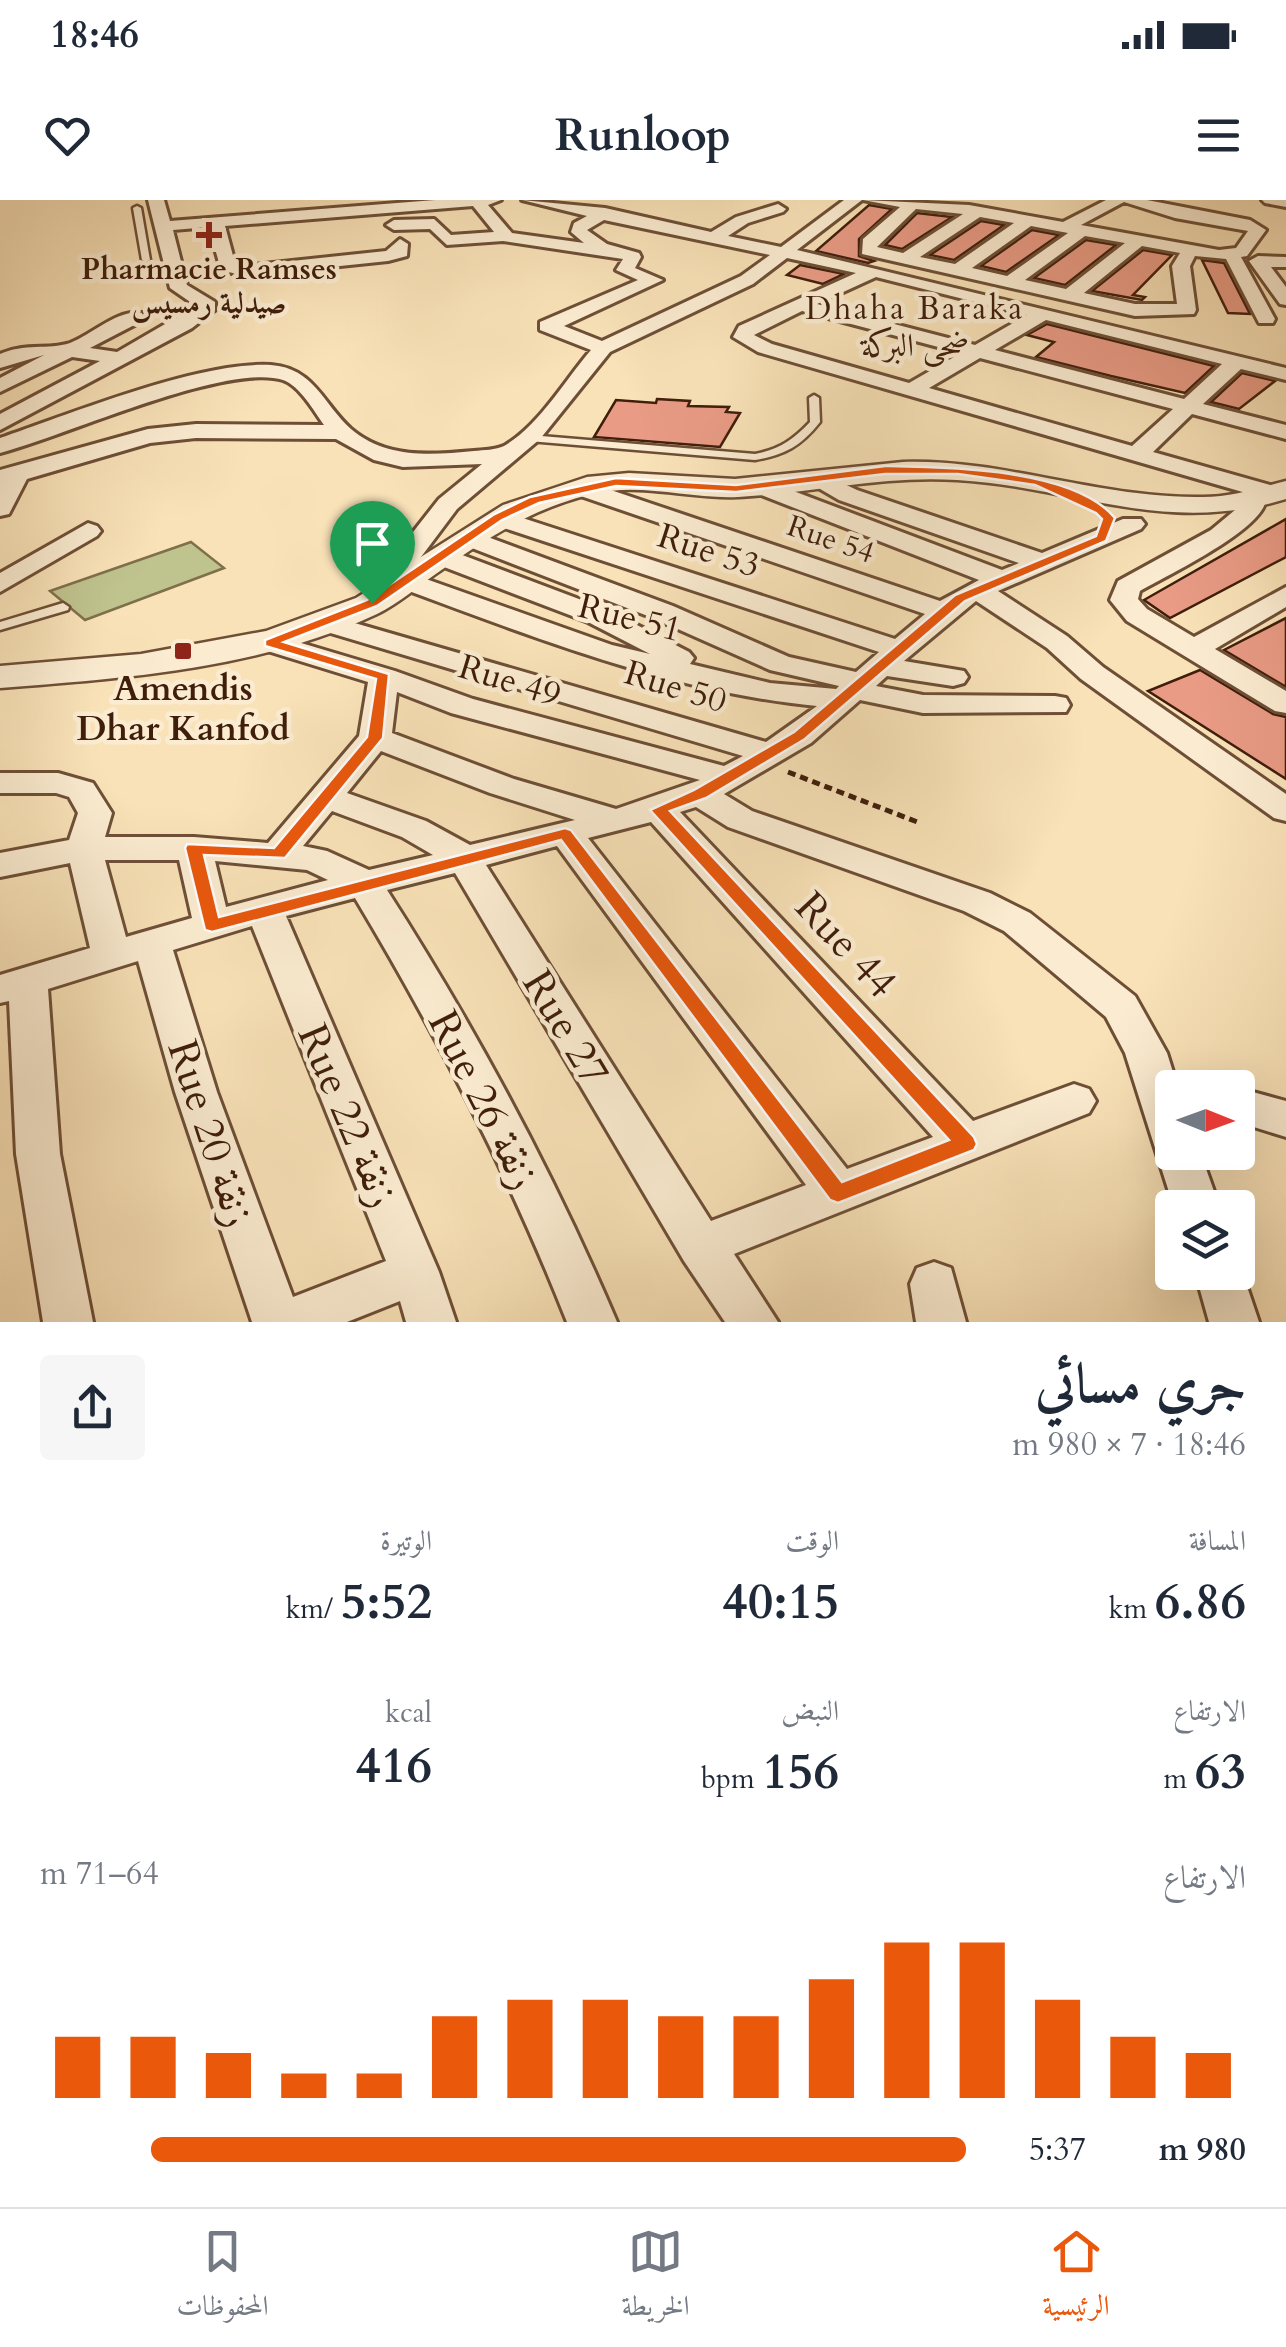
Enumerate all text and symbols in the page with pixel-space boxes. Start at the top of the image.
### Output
text: 18:46 [50,9,139,61]
text: Runloop [555,105,731,166]
icon: heart [40,108,95,163]
icon: menu [1191,108,1246,163]
marker: Pharmacie Ramses صيدلية رمسيس [198,224,220,246]
place label: Pharmacie Ramses صيدلية رمسيس [81,249,337,324]
district label: Dhaha Baraka ضحى البركة [805,287,1025,368]
pin [330,501,415,604]
street label: Rue 54 [782,505,880,573]
street label: Rue 53 [652,512,766,590]
icon: arrive [345,516,400,571]
street label: Rue 51 [573,582,686,654]
marker: Amendis Dhar Kanfod [172,640,194,662]
street label: Rue 49 [453,643,567,719]
street label: Rue 50 [619,649,733,725]
place label: Amendis Dhar Kanfod [76,665,290,753]
street label: Rue 44 [782,880,910,1010]
street label: Rue 27 [509,959,622,1096]
street label: Rue 26 زنقة [414,1001,553,1199]
street label: Rue 22 زنقة [284,1015,412,1216]
street label: Rue 20 زنقة [154,1033,268,1234]
north arrow [1155,1070,1255,1170]
map controls [1155,1070,1255,1290]
button: layers [1155,1190,1255,1290]
text: جري مسائي [1035,1348,1246,1422]
button: share [40,1355,145,1460]
text: 18:46 · 7 × 980 m [1012,1423,1246,1467]
text: الوتيرة [380,1522,432,1560]
text: الوقت [785,1522,839,1560]
text: المسافة [1189,1522,1246,1560]
text: 5:52 [341,1568,432,1636]
text: 40:15 [722,1568,839,1636]
text: 6.86 [1155,1568,1246,1636]
text: /km [285,1590,341,1628]
text: km [1108,1590,1155,1628]
text: النبض [781,1692,839,1730]
text: الارتفاع [1173,1692,1246,1730]
text: kcal [385,1694,432,1732]
text: 416 [355,1732,432,1800]
text: 156 [762,1738,839,1806]
text: 63 [1195,1738,1246,1806]
text: bpm [701,1760,762,1798]
text: m [1164,1760,1195,1798]
text: 64–71 m [40,1852,159,1896]
text: الارتفاع [1163,1856,1246,1900]
text: 5:37 [1029,2128,1086,2172]
text: 980 m [1159,2128,1246,2172]
tab: المحفوظات [176,2224,269,2333]
tab: الخريطة [621,2224,690,2333]
tab: الرئيسية [1042,2224,1110,2333]

